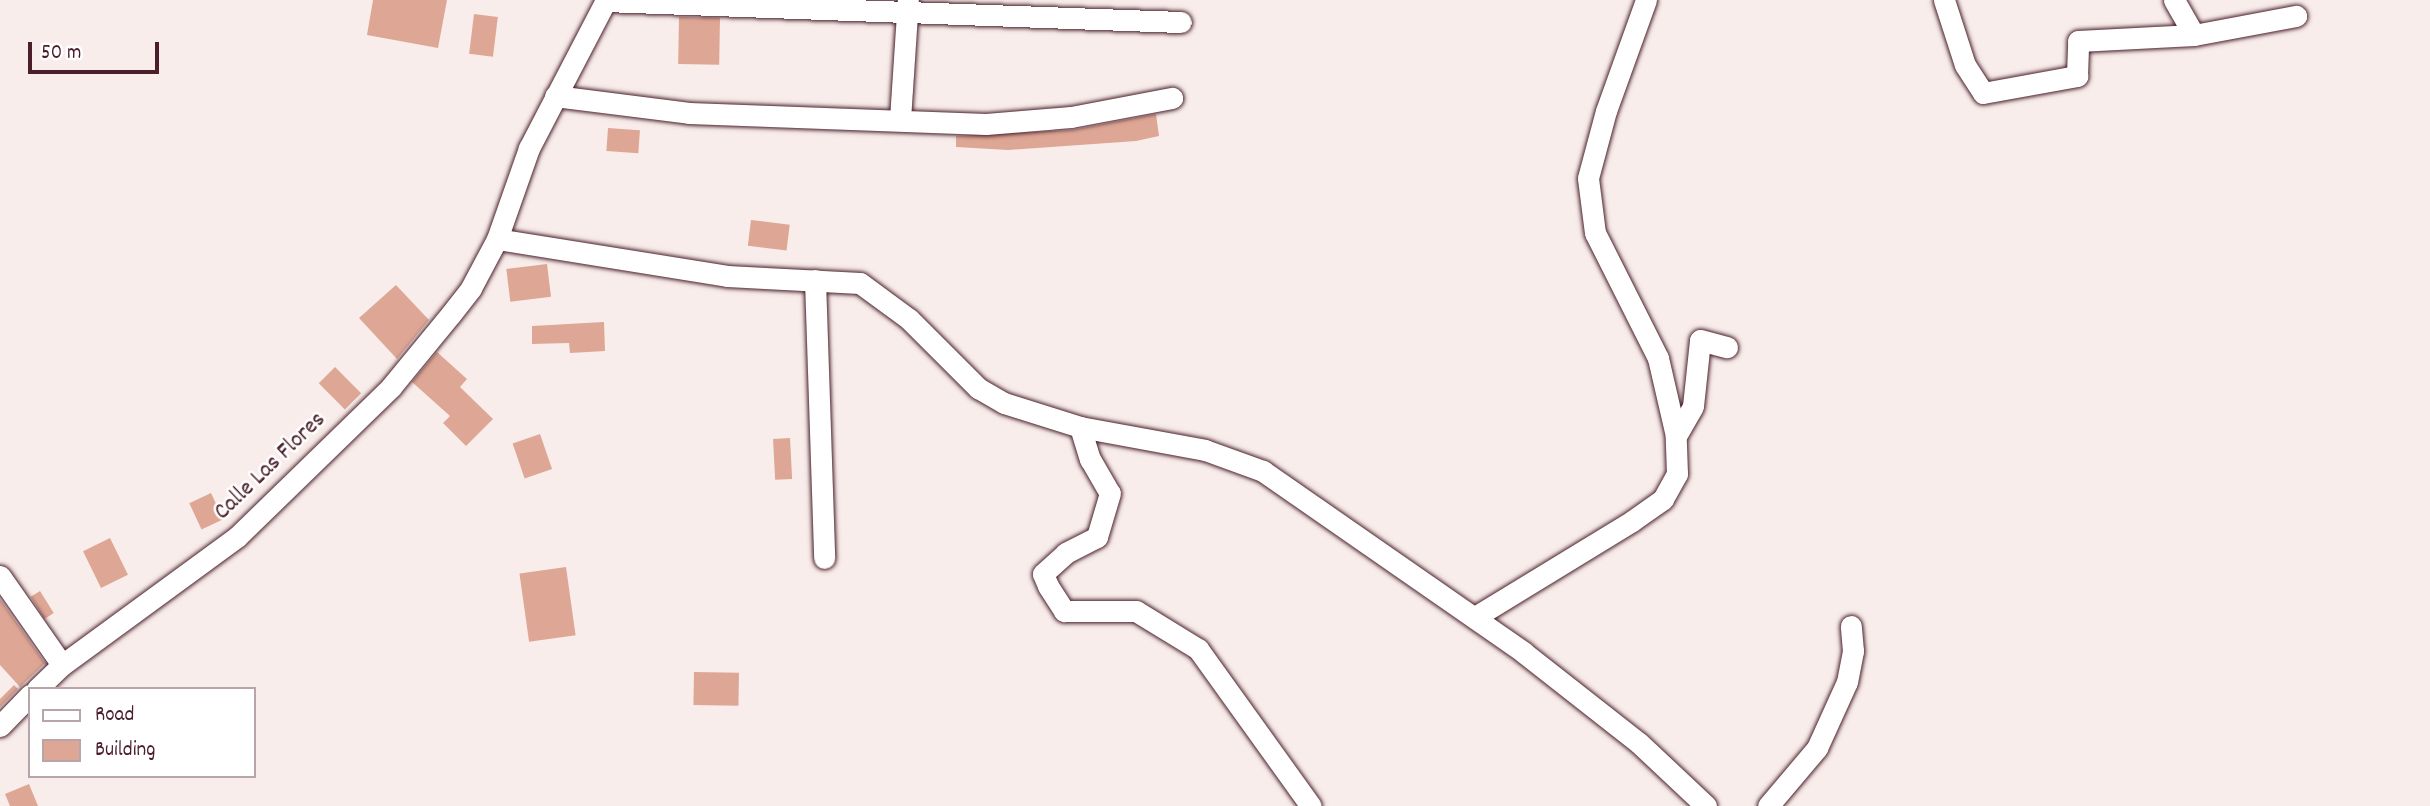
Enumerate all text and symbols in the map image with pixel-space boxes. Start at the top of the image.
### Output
scale bar [32,28,163,72]
text: 50 m [41,39,81,69]
street label: Calle Las Flores [209,407,333,527]
legend [28,687,256,778]
text: Road [95,701,134,731]
text: Building [95,736,155,766]

